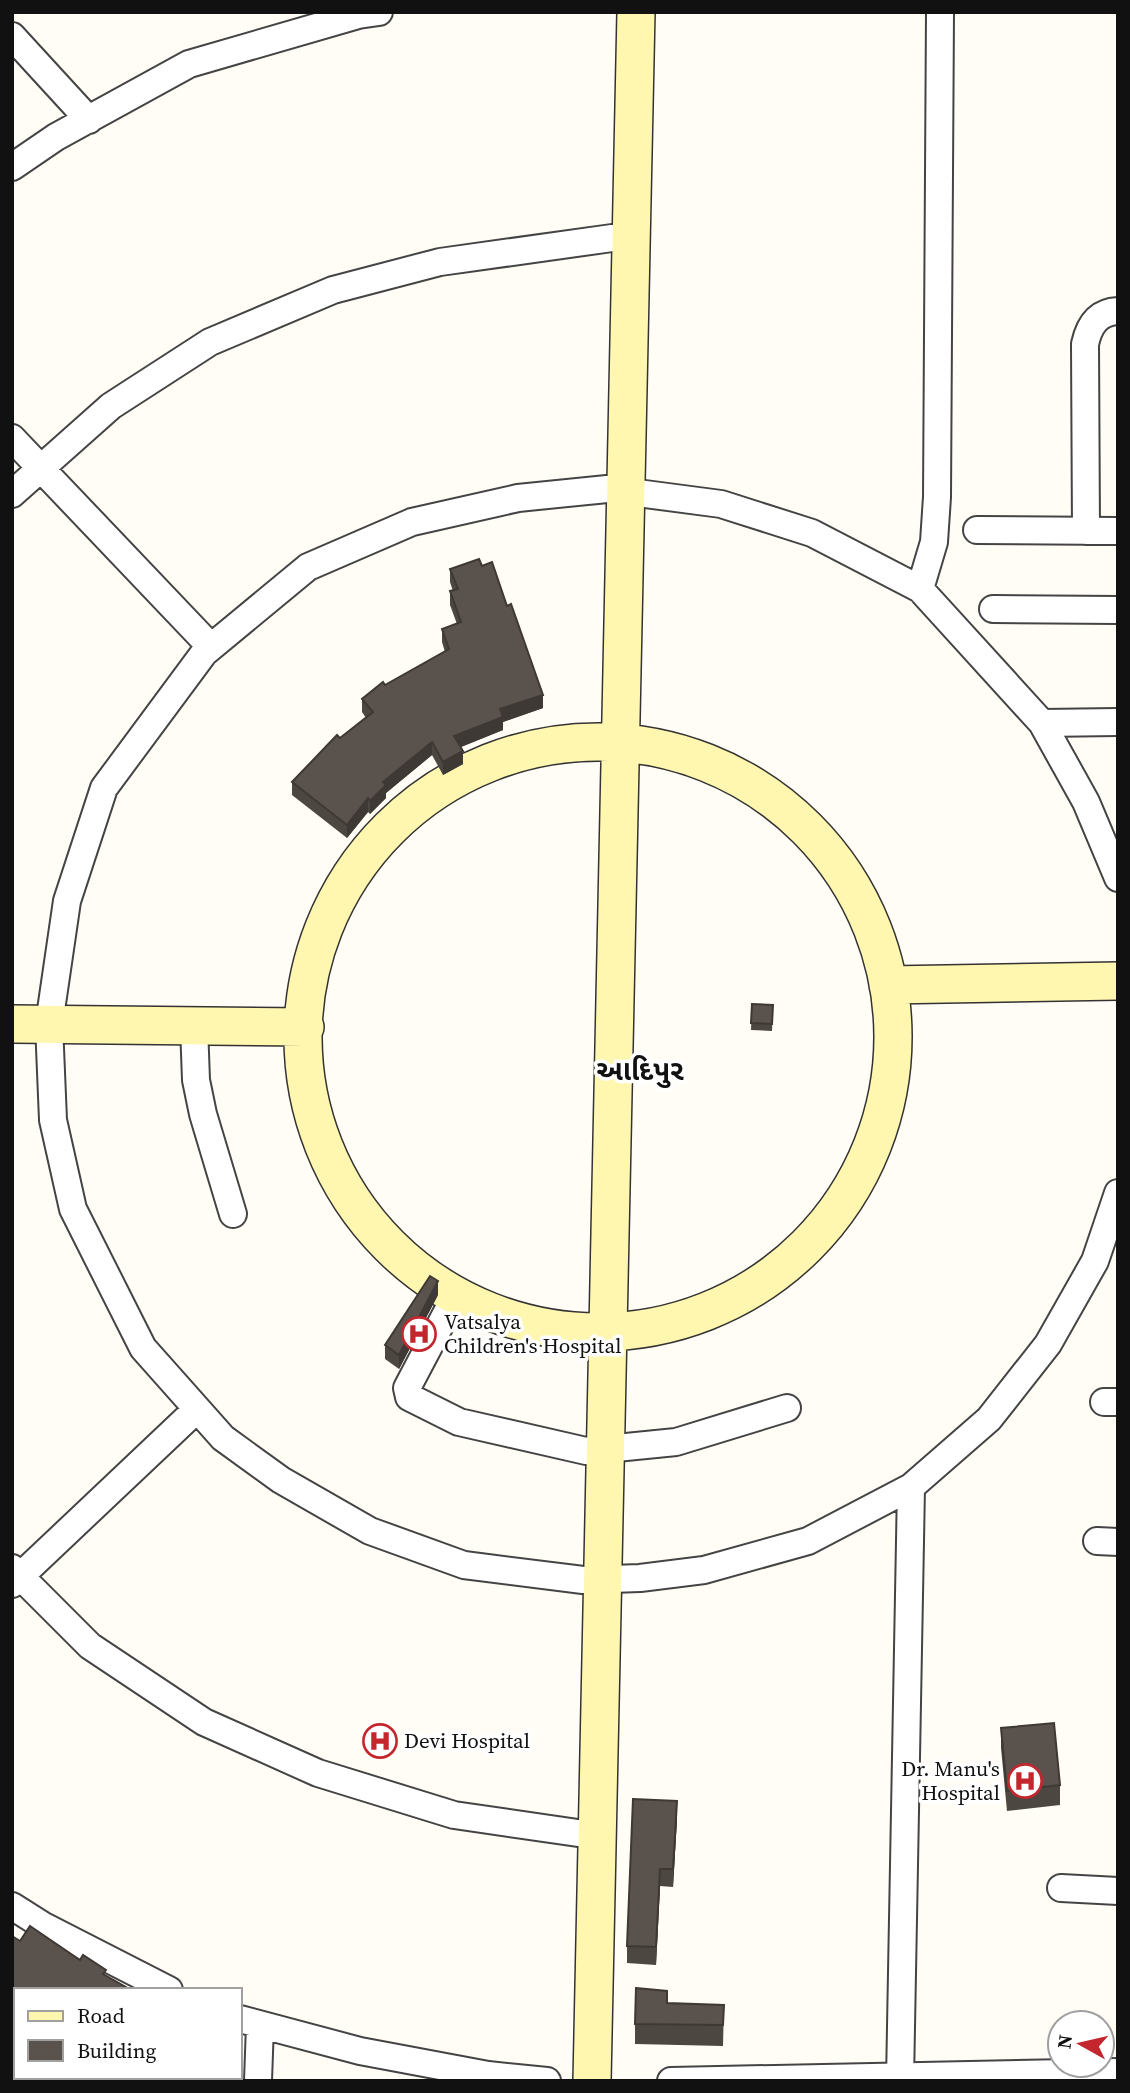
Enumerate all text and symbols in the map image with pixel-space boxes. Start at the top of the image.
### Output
district label: આદિપુર [596,1051,684,1089]
place label: Vatsalya Children's Hospital [444,1307,621,1360]
hospital icon: Vatsalya Children's Hospital [400,1315,438,1353]
hospital icon: Devi Hospital [361,1722,399,1760]
place label: Devi Hospital [404,1726,530,1755]
place label: Dr. Manu's Hospital [901,1754,1000,1807]
hospital icon: Dr. Manu's Hospital [1006,1762,1044,1800]
legend [14,1988,242,2079]
text: Road [77,2001,125,2030]
north arrow [1046,2009,1116,2079]
text: N [1050,2033,1078,2050]
text: Building [77,2036,156,2065]

